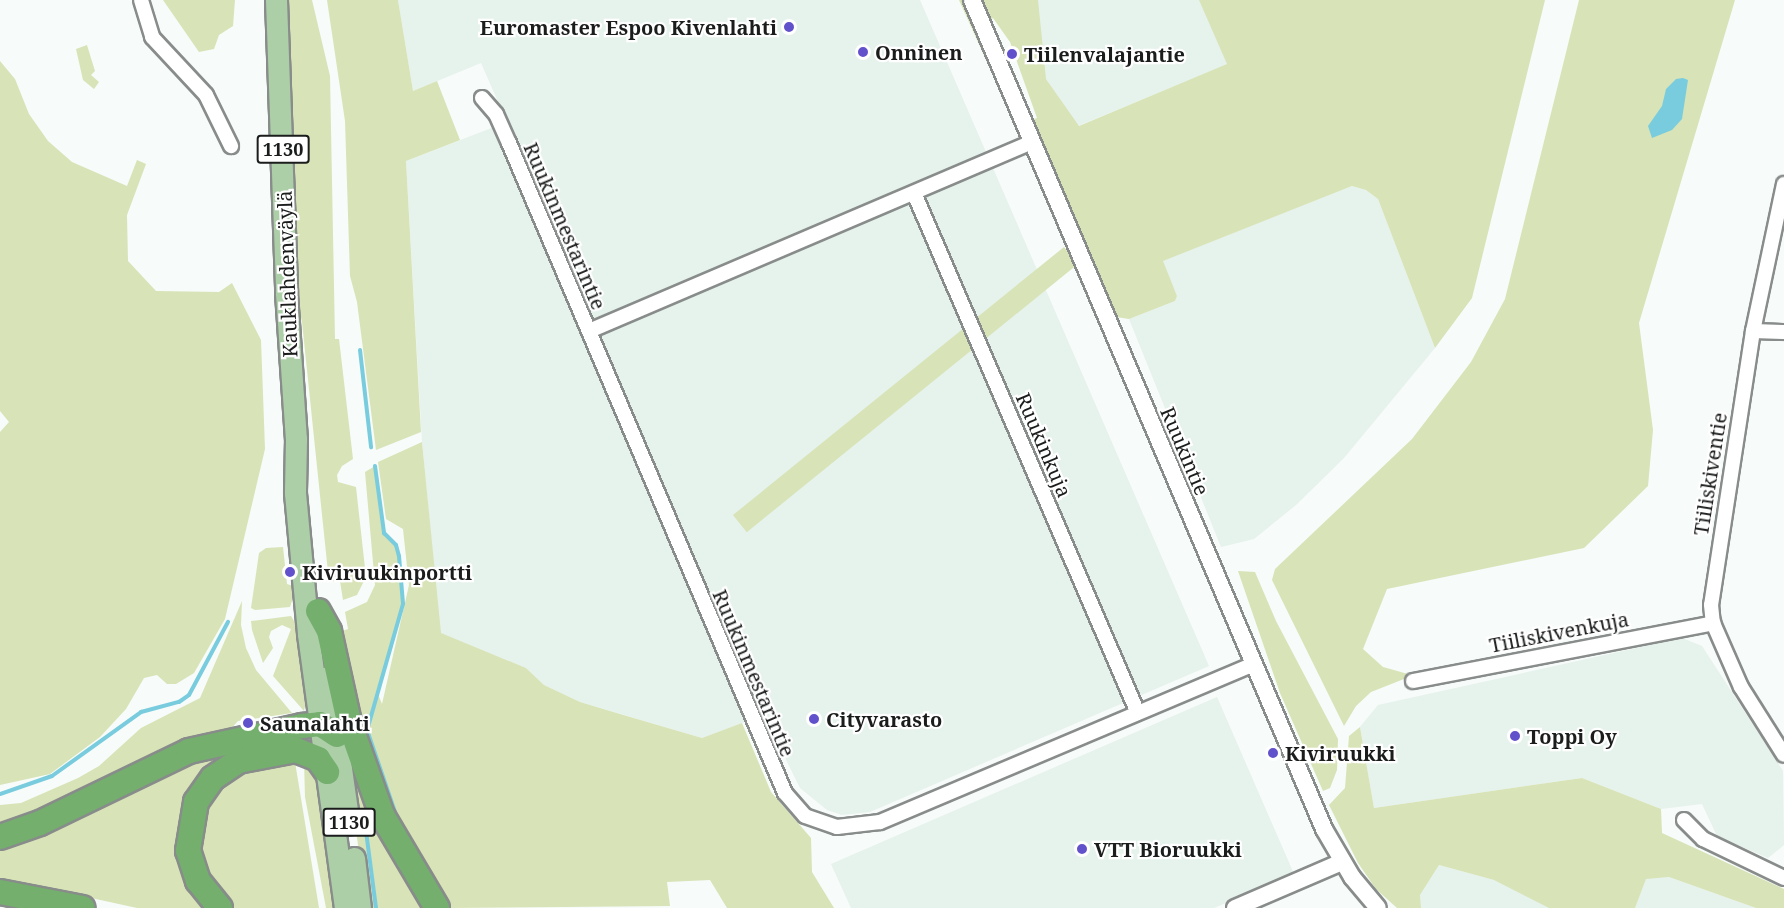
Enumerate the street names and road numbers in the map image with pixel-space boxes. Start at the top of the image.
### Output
road number: 1130 [256,134,310,164]
street label: Ruukinmestarintie [519,139,611,313]
street label: Kauklahdenväylä [272,190,302,358]
street label: Ruukinkuja [1011,389,1077,501]
street label: Ruukintie [1156,403,1214,499]
street label: Tiiliskiventie [1688,411,1732,537]
street label: Ruukinmestarintie [708,586,800,760]
street label: Tiiliskivenkuja [1487,607,1631,657]
road number: 1130 [322,807,376,837]

